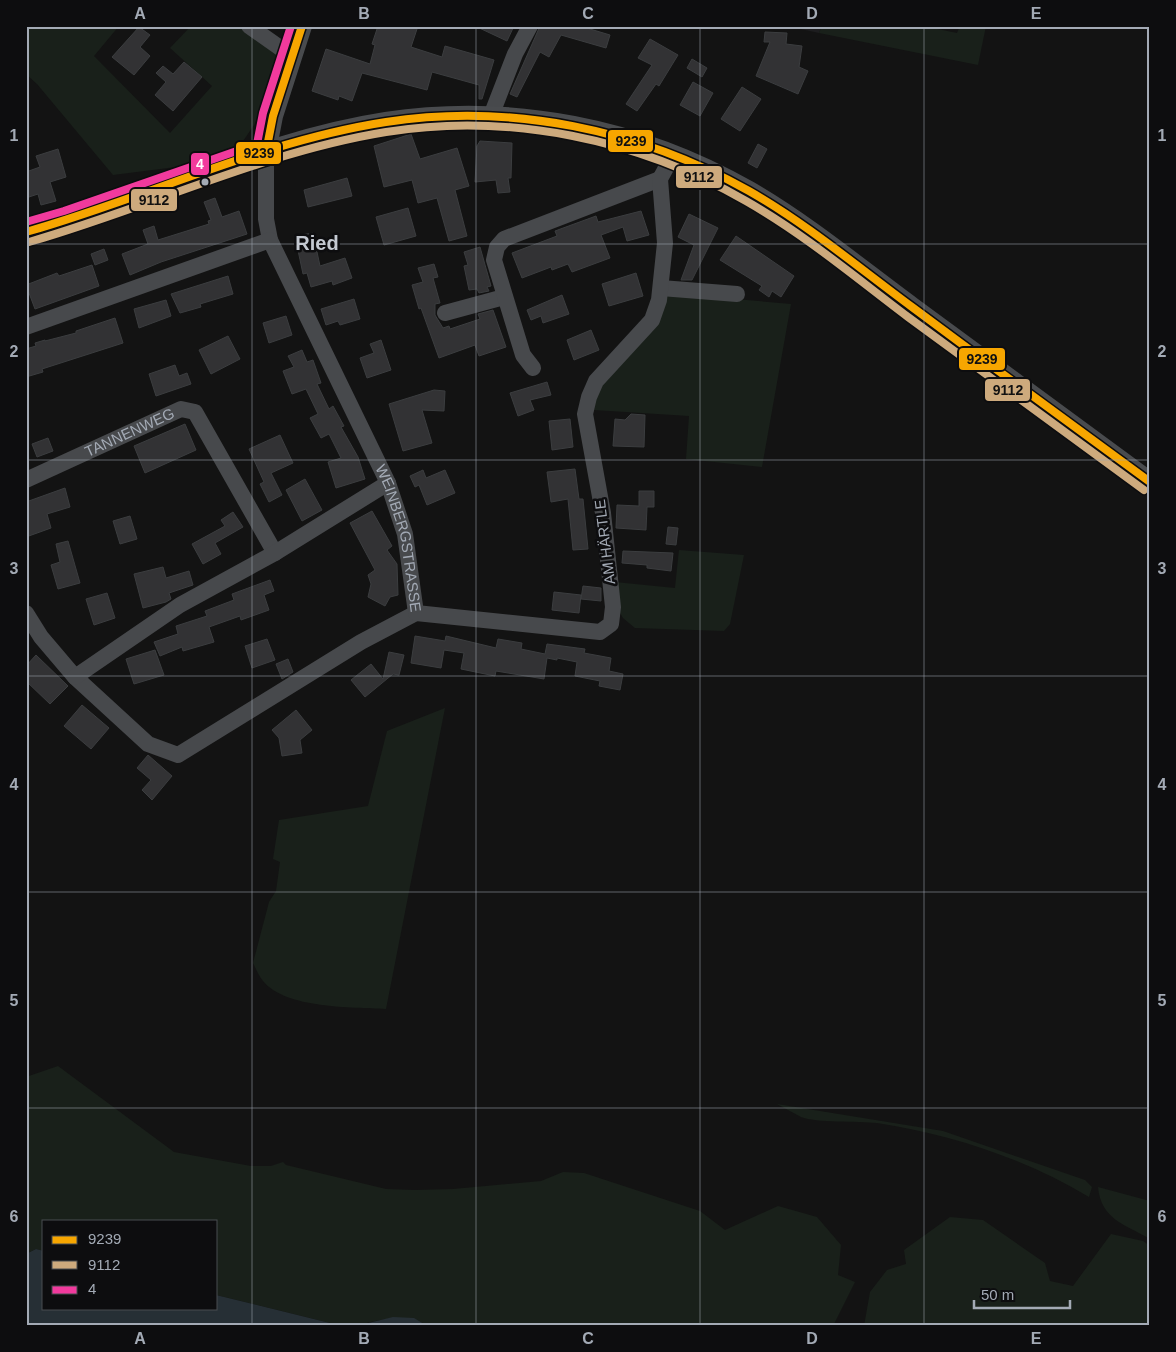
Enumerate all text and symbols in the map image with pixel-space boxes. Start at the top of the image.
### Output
text: A [134,5,146,22]
text: B [358,5,370,22]
text: C [582,5,594,22]
text: D [806,5,818,22]
text: E [1031,5,1042,22]
text: 1 [10,127,19,144]
text: 1 [1158,127,1167,144]
line badge: 9239 [607,129,654,153]
text: 9239 [615,133,647,149]
line badge: 9239 [235,141,282,165]
text: 9239 [243,145,275,161]
line badge: 4 [190,152,210,176]
text: 4 [196,156,204,172]
line badge: 9112 [675,165,723,189]
text: 9112 [684,169,714,185]
unlabelled marker [200,177,210,187]
line badge: 9112 [130,188,178,212]
text: 9112 [139,192,169,208]
district label: Ried [295,232,339,254]
text: 2 [10,343,19,360]
text: 2 [1158,343,1167,360]
line badge: 9239 [958,347,1006,371]
text: 9239 [966,351,998,367]
line badge: 9112 [984,378,1031,402]
text: 9112 [993,382,1023,398]
street label: TANNENWEG [82,404,177,460]
street label: WEINBERGSTRASSE [372,462,425,613]
street label: AM HÄRTLE [591,499,618,586]
text: 3 [10,560,19,577]
text: 3 [1158,560,1167,577]
text: 4 [10,776,19,793]
text: 4 [1158,776,1167,793]
text: 5 [10,992,19,1009]
text: 5 [1158,992,1167,1009]
text: 6 [10,1208,19,1225]
text: 6 [1158,1208,1167,1225]
legend [42,1220,218,1310]
text: 9239 [88,1230,121,1247]
text: 9112 [88,1256,120,1273]
scale bar [974,1277,1070,1309]
text: 4 [88,1280,96,1297]
text: 50 m [981,1286,1014,1303]
text: A [134,1330,146,1347]
text: B [358,1330,370,1347]
text: C [582,1330,594,1347]
text: D [806,1330,818,1347]
text: E [1031,1330,1042,1347]

